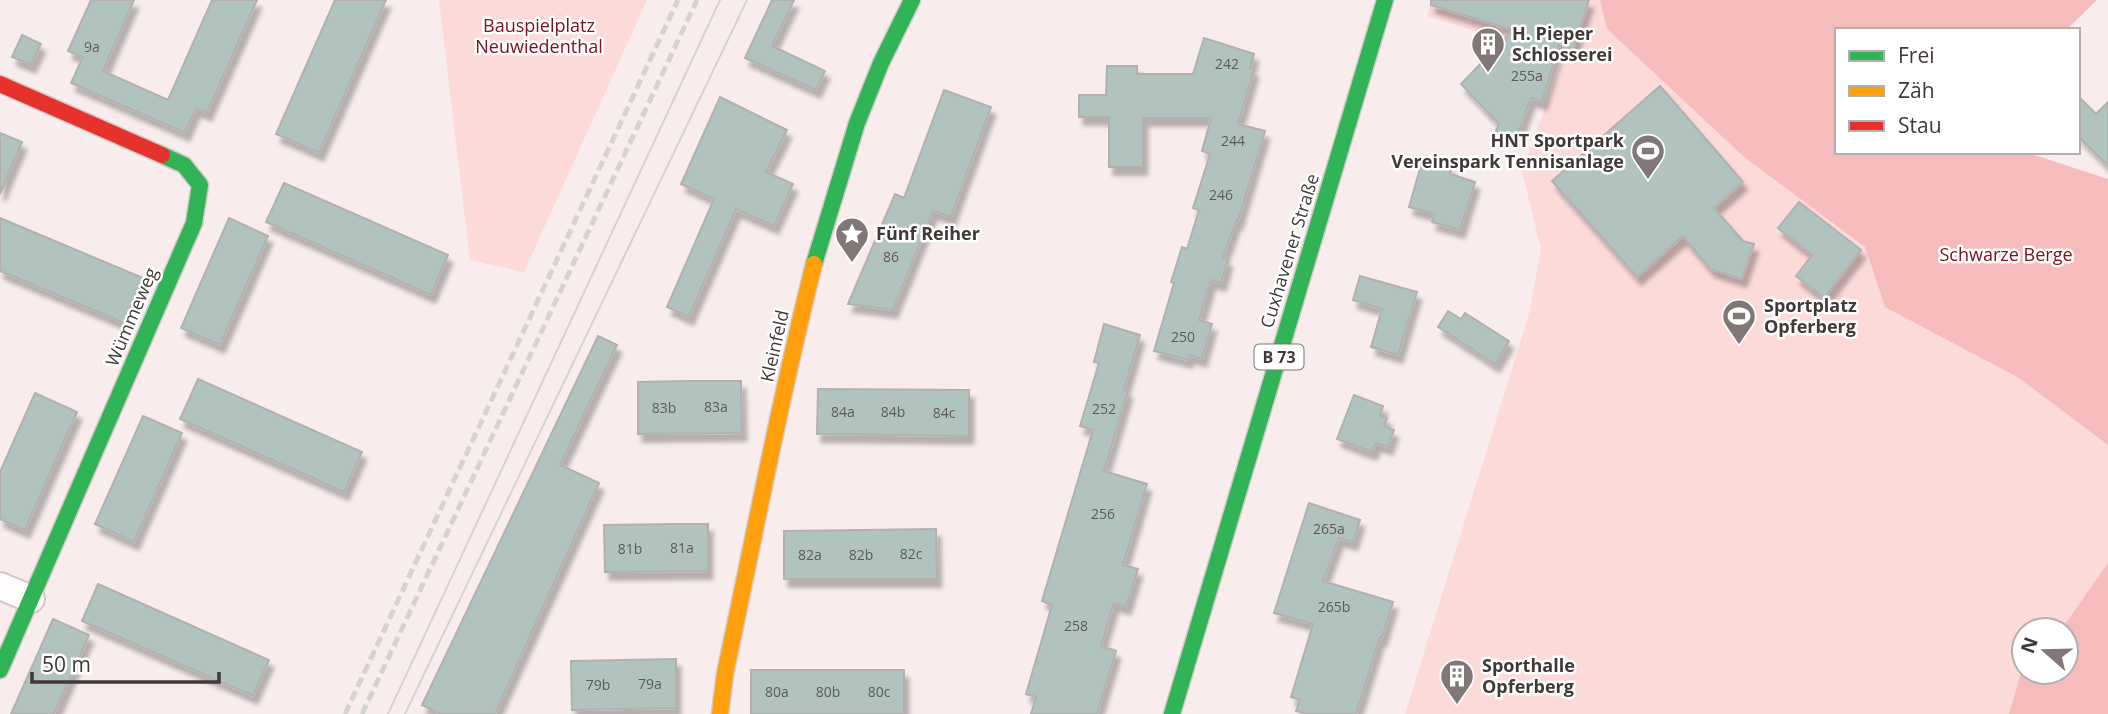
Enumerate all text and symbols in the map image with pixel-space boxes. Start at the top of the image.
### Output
park label: Bauspielplatz Neuwiedenthal [475,13,603,58]
place label: H. Pieper Schlosserei [1512,21,1612,66]
building icon: H. Pieper Schlosserei [1469,25,1507,74]
legend [1835,28,2080,154]
house number: 9a [84,37,100,56]
text: Frei [1898,41,1935,69]
house number: 242 [1215,54,1239,73]
house number: 255a [1511,66,1543,85]
text: Zäh [1898,76,1935,104]
text: Stau [1898,111,1942,139]
place label: HNT Sportpark Vereinspark Tennisanlage [1391,128,1625,173]
house number: 244 [1221,131,1245,150]
sports icon: HNT Sportpark Vereinspark Tennisanlage [1629,132,1667,181]
street label: Cuxhavener Straße [1254,171,1324,331]
house number: 246 [1209,185,1233,204]
place icon: Fünf Reiher [833,215,871,264]
place label: Fünf Reiher [876,221,980,245]
park label: Schwarze Berge [1939,242,2073,266]
house number: 86 [883,247,899,266]
street label: Wümmeweg [100,263,163,370]
place label: Sportplatz Opferberg [1764,293,1857,338]
sports icon: Sportplatz Opferberg [1720,297,1758,346]
street label: Kleinfeld [754,308,794,384]
house number: 250 [1171,327,1195,346]
road number: B 73 [1254,344,1304,370]
house number: 83a [704,397,728,416]
house number: 83b [652,398,676,417]
house number: 252 [1092,399,1116,418]
house number: 84a [831,402,855,421]
house number: 84b [881,402,905,421]
house number: 84c [933,403,956,422]
house number: 256 [1091,504,1115,523]
house number: 265a [1313,519,1345,538]
house number: 81a [670,538,694,557]
house number: 81b [618,539,642,558]
house number: 82c [900,544,923,563]
house number: 82a [798,545,822,564]
house number: 82b [849,545,873,564]
house number: 265b [1318,597,1350,616]
house number: 258 [1064,616,1088,635]
north arrow [2010,616,2080,686]
text: N [2014,633,2044,657]
scale bar [32,640,219,684]
text: 50 m [42,650,91,678]
place label: Sporthalle Opferberg [1482,653,1575,698]
building icon: Sporthalle Opferberg [1438,657,1476,706]
house number: 79a [638,674,662,693]
house number: 79b [586,675,610,694]
house number: 80a [765,682,789,701]
house number: 80b [816,682,840,701]
house number: 80c [868,682,891,701]

